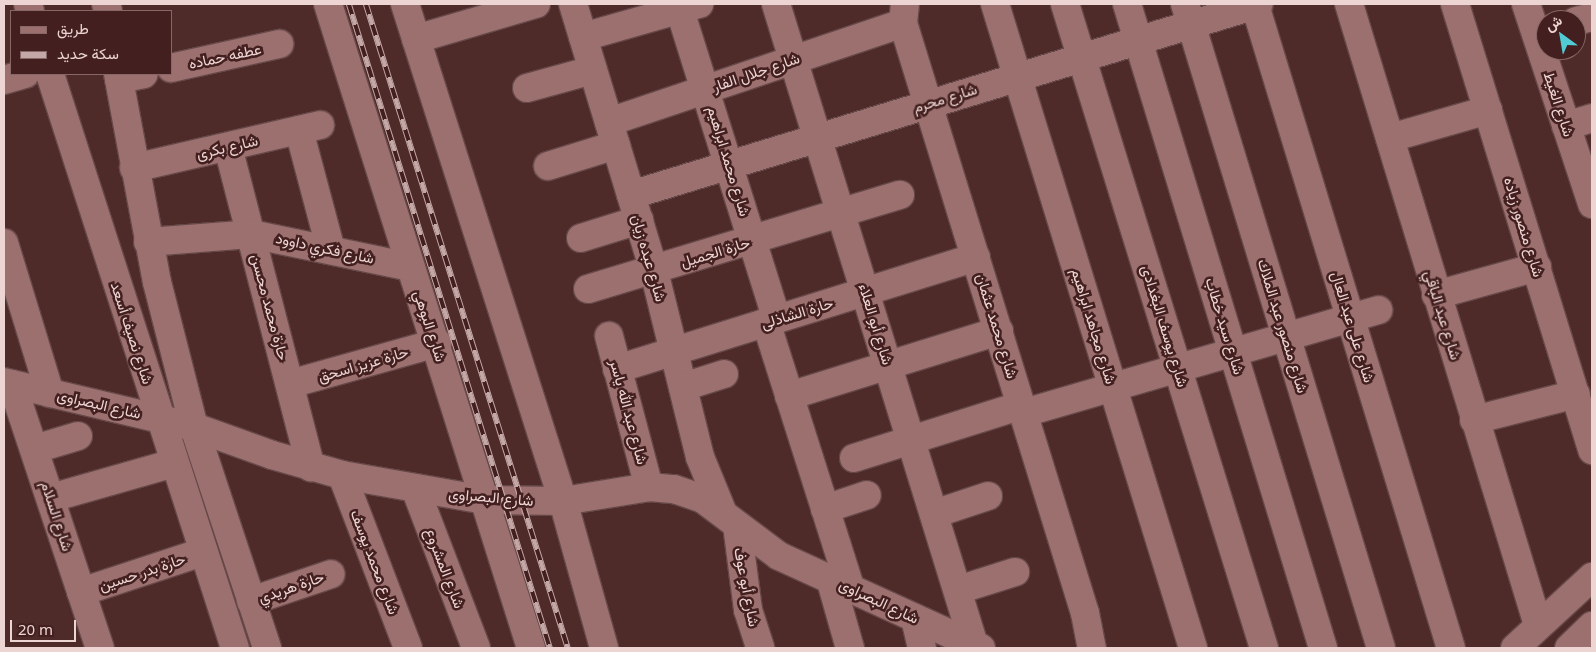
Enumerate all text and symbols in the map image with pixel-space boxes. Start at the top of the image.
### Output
legend [10,10,172,75]
north arrow [1536,10,1586,60]
text: ش [1541,10,1565,35]
text: طريق [57,18,89,38]
street label: عطفه حماده [187,40,263,72]
text: سكة حديد [57,43,119,63]
street label: شارع جلال الفار [710,49,802,95]
street label: شارع الغيط [1540,69,1578,139]
street label: شارع محرم [911,80,979,116]
street label: شارع محمد ابراهيم [704,104,754,218]
street label: شارع بكرى [195,131,259,163]
street label: شارع منصور زياده [1500,175,1548,279]
street label: شارع عبده زيان [628,212,670,304]
street label: شارع فكري داوود [274,229,376,267]
street label: حارة الجميل [678,233,752,271]
street label: حارة محمد محسن [247,252,293,362]
street label: شارع منصور عبد الملاك [1254,257,1312,395]
street label: شارع يوسف البغدادى [1138,263,1192,389]
street label: شارع مجاهد ابراهيم [1068,266,1120,386]
street label: شارع عبد الباقي [1421,268,1465,362]
street label: شارع على عبد العال [1328,269,1378,385]
street label: شارع محمد عثمان [973,271,1021,381]
street label: شارع سيد خطاب [1202,275,1248,377]
street label: شارع نصيف أسعد [107,280,157,386]
street label: شارع أبو العلاء [855,281,897,367]
street label: شارع البوهي [410,288,450,364]
street label: حارة الشاذلى [759,294,835,332]
street label: حارة عزيز اسحق [316,343,410,385]
street label: شارع عبد الله ياسر [606,358,652,466]
street label: شارع البصراوى [55,386,143,422]
street label: شارع السلام [37,479,77,553]
street label: شارع البصراوى [448,484,534,510]
street label: شارع محمد يوسف [347,507,403,617]
street label: شارع المشروع [421,525,469,611]
street label: شارع أبو عوف [731,546,763,628]
street label: حارة بدر حسين [97,550,187,594]
street label: حارة هريدي [256,567,326,607]
street label: شارع البصراوى [836,575,922,627]
scale bar [12,610,79,642]
text: 20 m [18,619,53,639]

